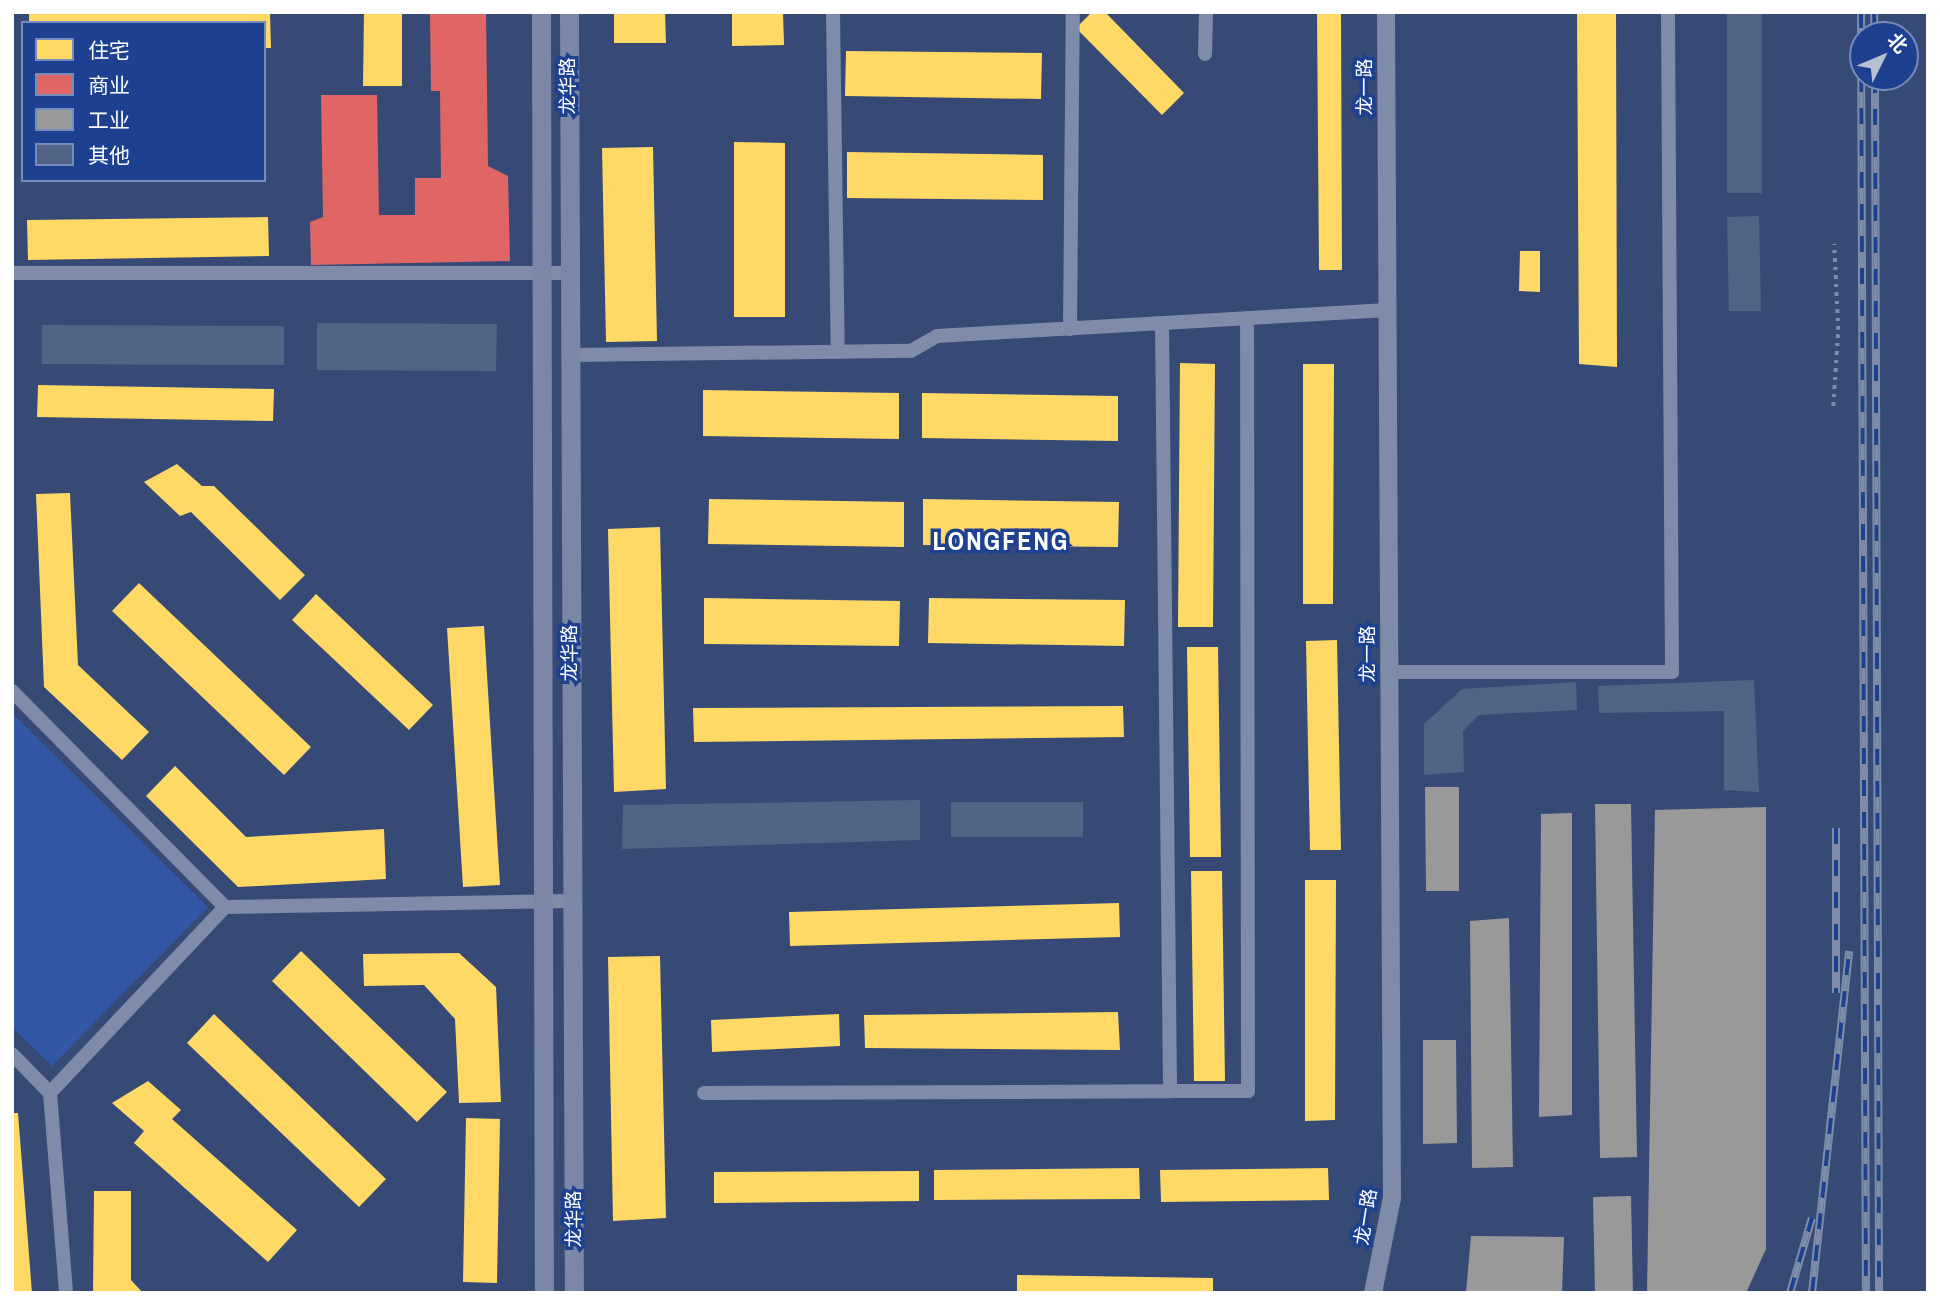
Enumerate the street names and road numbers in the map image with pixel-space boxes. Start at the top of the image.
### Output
street label: 龙华路 [557,58,579,114]
street label: 龙一路 [1354,59,1376,115]
street label: 龙华路 [559,625,581,681]
street label: 龙一路 [1357,626,1379,682]
street label: 龙一路 [1350,1187,1382,1247]
street label: 龙华路 [563,1191,585,1247]

